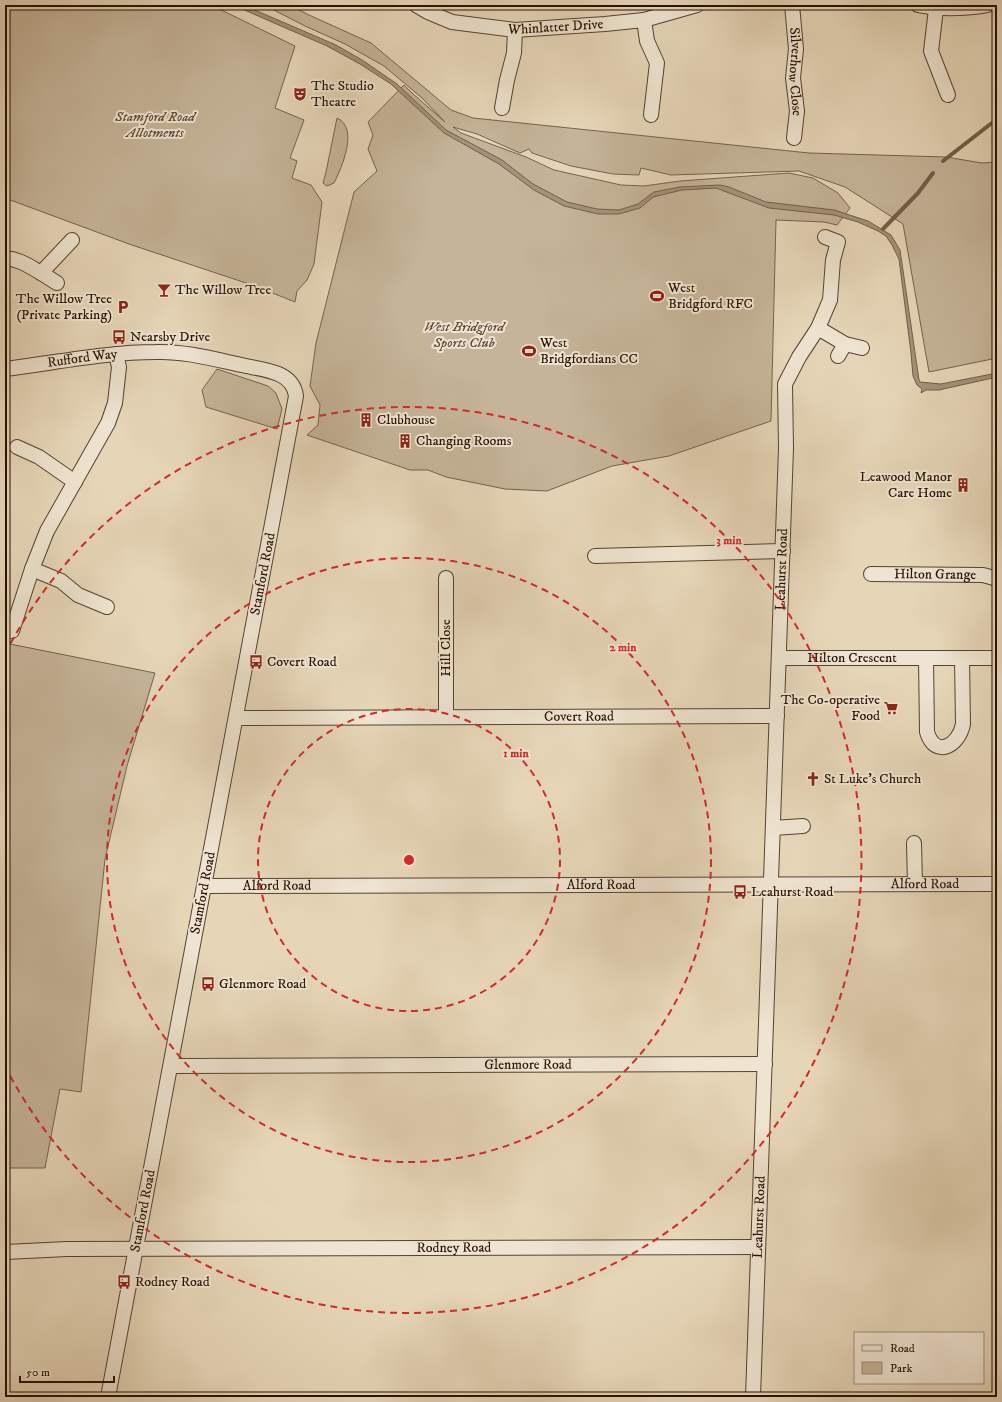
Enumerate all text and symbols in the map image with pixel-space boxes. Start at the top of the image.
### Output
street label: Whinlatter Drive [506,15,604,40]
street label: Silverhow Close [784,27,806,117]
place label: The Studio Theatre [311,77,374,111]
theatre icon: The Studio Theatre [292,86,308,102]
park label: Stamford Road Allotments [114,108,197,142]
place label: West Bridgford RFC [667,279,753,313]
place label: The Willow Tree [175,281,271,299]
bar icon: The Willow Tree [156,282,172,298]
sports icon: West Bridgford RFC [649,288,665,304]
place label: The Willow Tree (Private Parking) [16,290,112,324]
parking icon: The Willow Tree (Private Parking) [115,299,131,315]
park label: West Bridgford Sports Club [424,318,507,352]
place label: Nearsby Drive [130,328,210,346]
bus stop icon: Nearsby Drive [111,329,127,345]
place label: West Bridgfordians CC [539,334,638,368]
sports icon: West Bridgfordians CC [521,343,537,359]
street label: Rufford Way [46,345,118,372]
place label: Clubhouse [377,411,435,429]
building icon: Clubhouse [358,412,374,428]
place label: Changing Rooms [416,432,512,450]
building icon: Changing Rooms [397,433,413,449]
place label: Leawood Manor Care Home [860,468,953,502]
building icon: Leawood Manor Care Home [955,477,971,493]
street label: Leahurst Road [771,528,792,611]
street label: Stamford Road [246,531,280,617]
text: 3 min [716,533,742,548]
street label: Hilton Grange [894,565,976,584]
street label: Hill Close [437,619,455,677]
text: 2 min [610,640,637,655]
street label: Hilton Crescent [807,649,897,667]
place label: Covert Road [267,653,337,671]
bus stop icon: Covert Road [248,654,264,670]
place label: The Co-operative Food [781,691,880,725]
supermarket icon: The Co-operative Food [883,700,899,716]
street label: Covert Road [544,708,614,726]
text: 1 min [503,746,529,761]
place label: St Luke's Church [824,770,922,788]
church icon: St Luke's Church [805,771,821,787]
street label: Stamford Road [186,850,220,936]
centre of rings [402,853,416,867]
street label: Alford Road [891,875,959,893]
street label: Alford Road [567,876,635,894]
street label: Alford Road [243,877,311,895]
place label: Leahurst Road [751,883,833,901]
bus stop icon: Leahurst Road [732,884,748,900]
place label: Glenmore Road [219,975,306,993]
bus stop icon: Glenmore Road [200,976,216,992]
street label: Glenmore Road [484,1056,572,1074]
street label: Stamford Road [126,1168,160,1254]
street label: Leahurst Road [749,1176,770,1259]
street label: Rodney Road [416,1239,491,1257]
place label: Rodney Road [135,1273,210,1291]
bus stop icon: Rodney Road [116,1274,132,1290]
legend [854,1332,984,1384]
text: Road [890,1341,915,1356]
scale bar [20,1358,114,1384]
text: Park [890,1361,912,1376]
text: 50 m [26,1365,50,1380]

